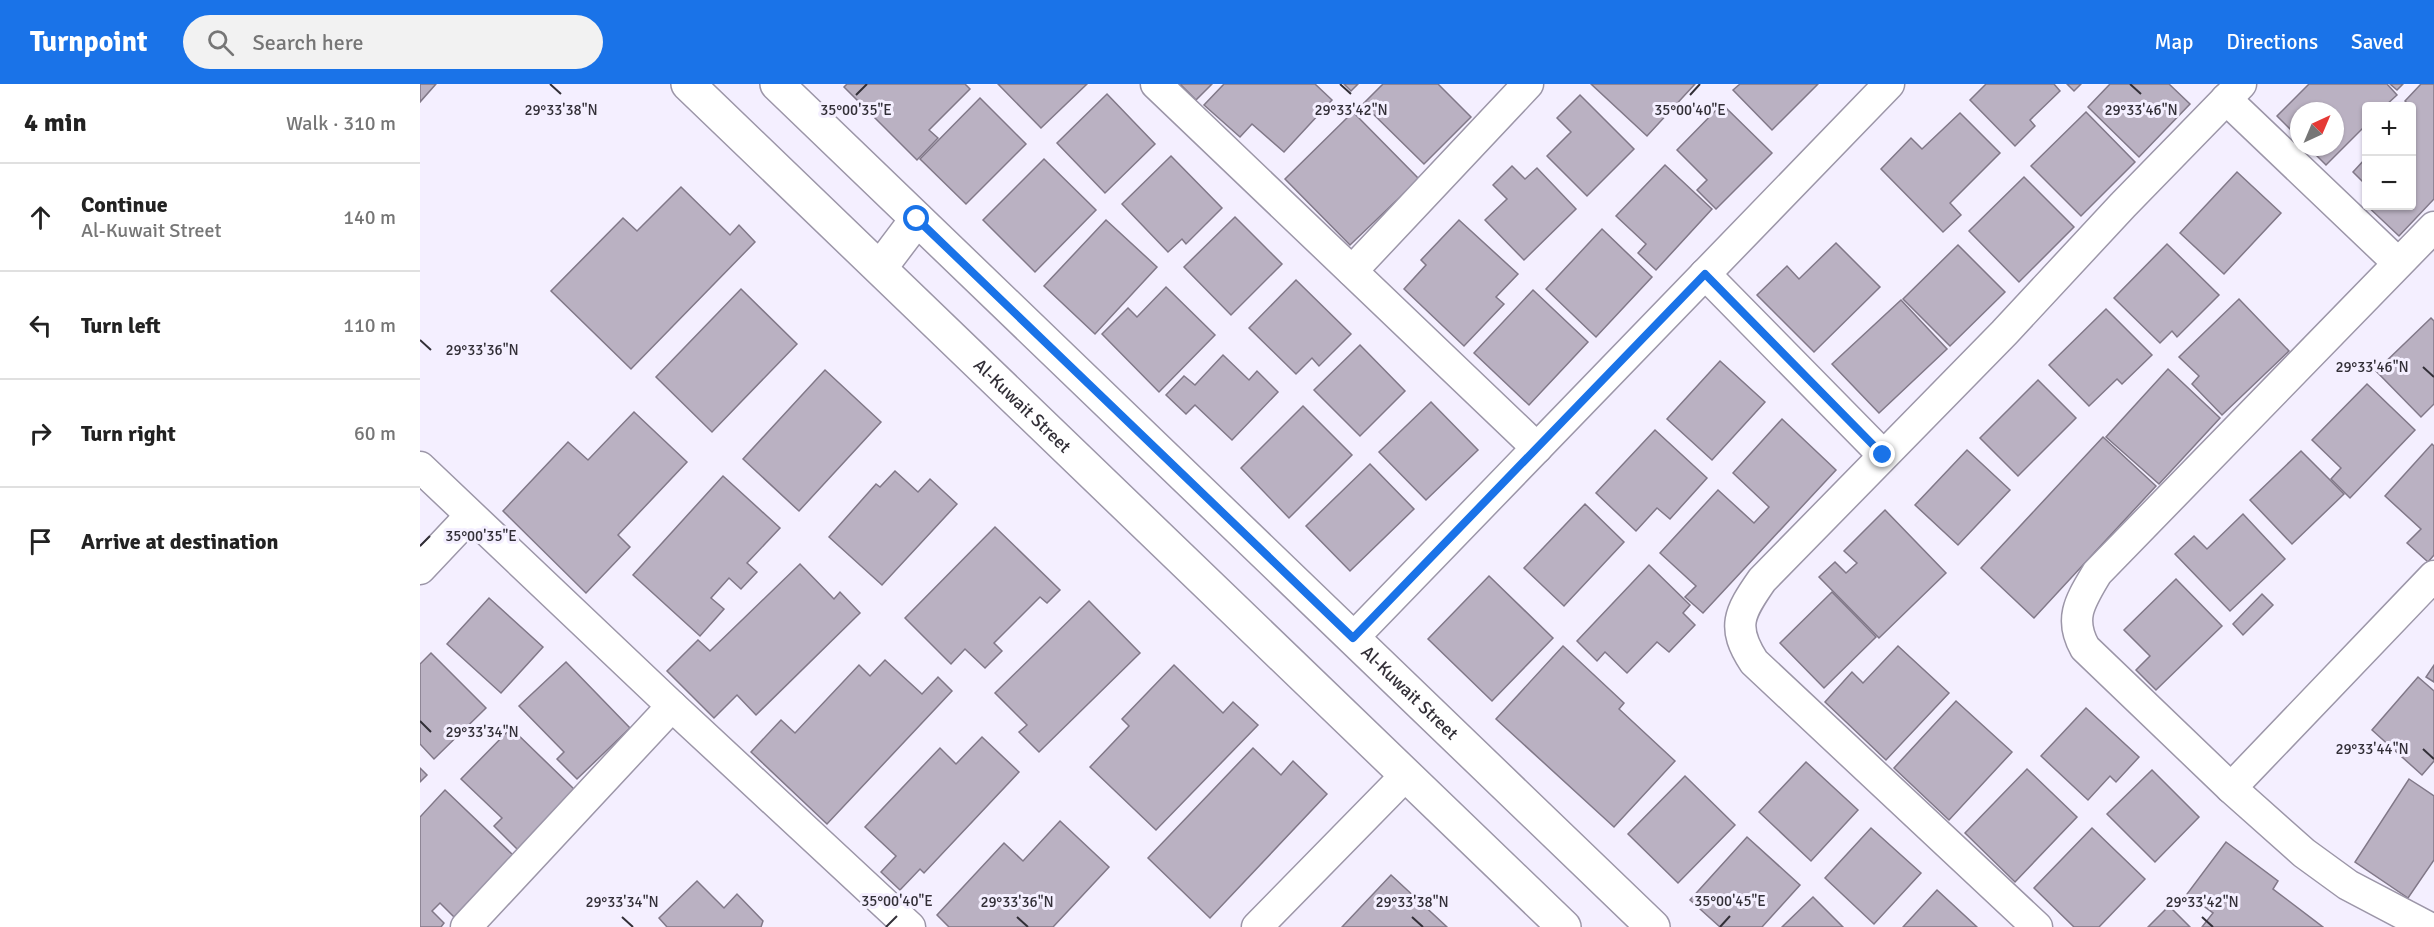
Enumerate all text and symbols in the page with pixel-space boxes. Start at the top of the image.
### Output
search box [183,15,603,69]
text: Turnpoint [30,25,147,59]
icon: search [204,26,237,59]
text: Search here [252,29,363,56]
text: Map [2155,29,2193,55]
text: Directions [2226,29,2318,55]
text: Saved [2351,29,2404,55]
text: 29°33'38"N [524,101,598,119]
text: 35°00'35"E [820,101,892,119]
text: 29°33'42"N [1314,101,1388,119]
text: 35°00'40"E [1654,101,1726,119]
text: 29°33'46"N [2104,101,2178,119]
north arrow [2290,102,2344,156]
map controls [2362,102,2416,210]
button: + [2362,102,2416,156]
text: 4 min [24,107,87,139]
text: Walk · 310 m [286,111,396,136]
button: − [2362,156,2416,210]
text: Continue [81,191,168,218]
icon: ahead [24,201,57,234]
text: 140 m [343,205,396,230]
route start [903,205,929,231]
text: Al-Kuwait Street [81,218,221,243]
icon: left [24,309,57,342]
text: Turn left [81,312,161,339]
text: 110 m [343,313,396,338]
text: 29°33'36"N [445,341,519,359]
street label: Al-Kuwait Street [969,354,1076,458]
text: 29°33'46"N [2335,358,2409,376]
icon: right [24,417,57,450]
text: Turn right [81,420,176,447]
text: 60 m [354,421,396,446]
route end [1869,441,1895,467]
icon: arrive [24,525,57,558]
text: 35°00'35"E [445,527,517,545]
text: Arrive at destination [81,528,278,555]
street label: Al-Kuwait Street [1356,641,1463,745]
text: 29°33'34"N [445,723,519,741]
text: 29°33'44"N [2335,740,2409,758]
text: 35°00'40"E [861,892,933,910]
text: 35°00'45"E [1694,892,1766,910]
text: 29°33'34"N [585,893,659,911]
text: 29°33'36"N [980,893,1054,911]
text: 29°33'38"N [1375,893,1449,911]
text: 29°33'42"N [2165,893,2239,911]

